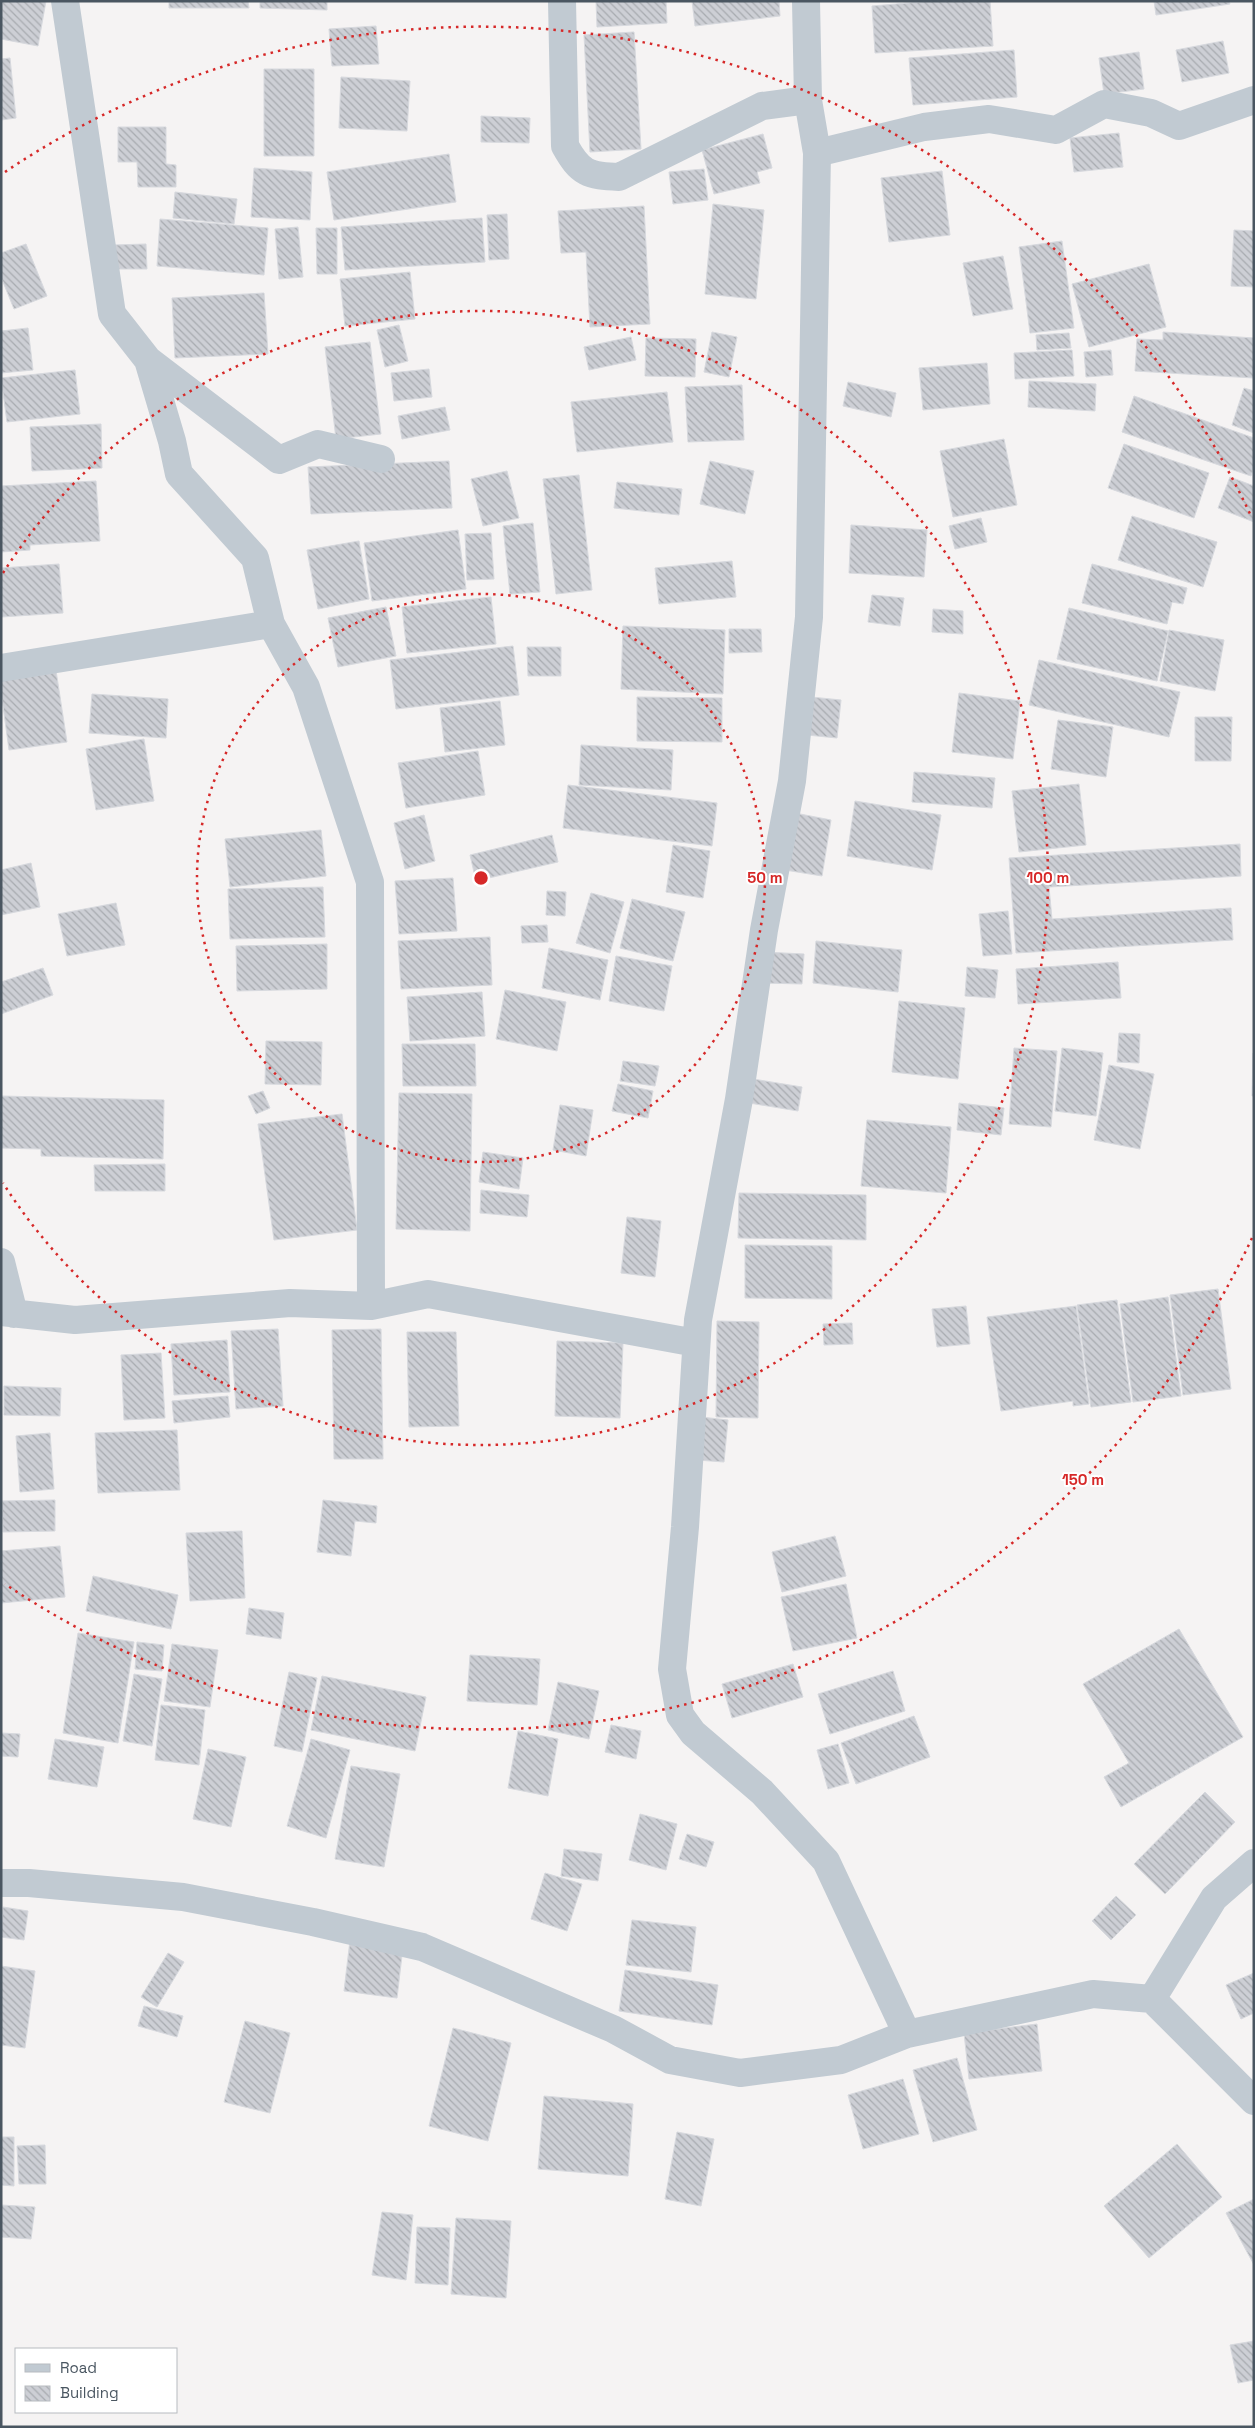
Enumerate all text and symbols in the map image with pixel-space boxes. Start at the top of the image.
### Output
text: 50 m [747,868,783,887]
text: 100 m [1027,868,1069,887]
centre of rings [472,869,490,887]
text: 150 m [1062,1470,1104,1489]
legend [15,2348,178,2413]
text: Road [60,2358,97,2377]
text: Building [60,2383,119,2402]

